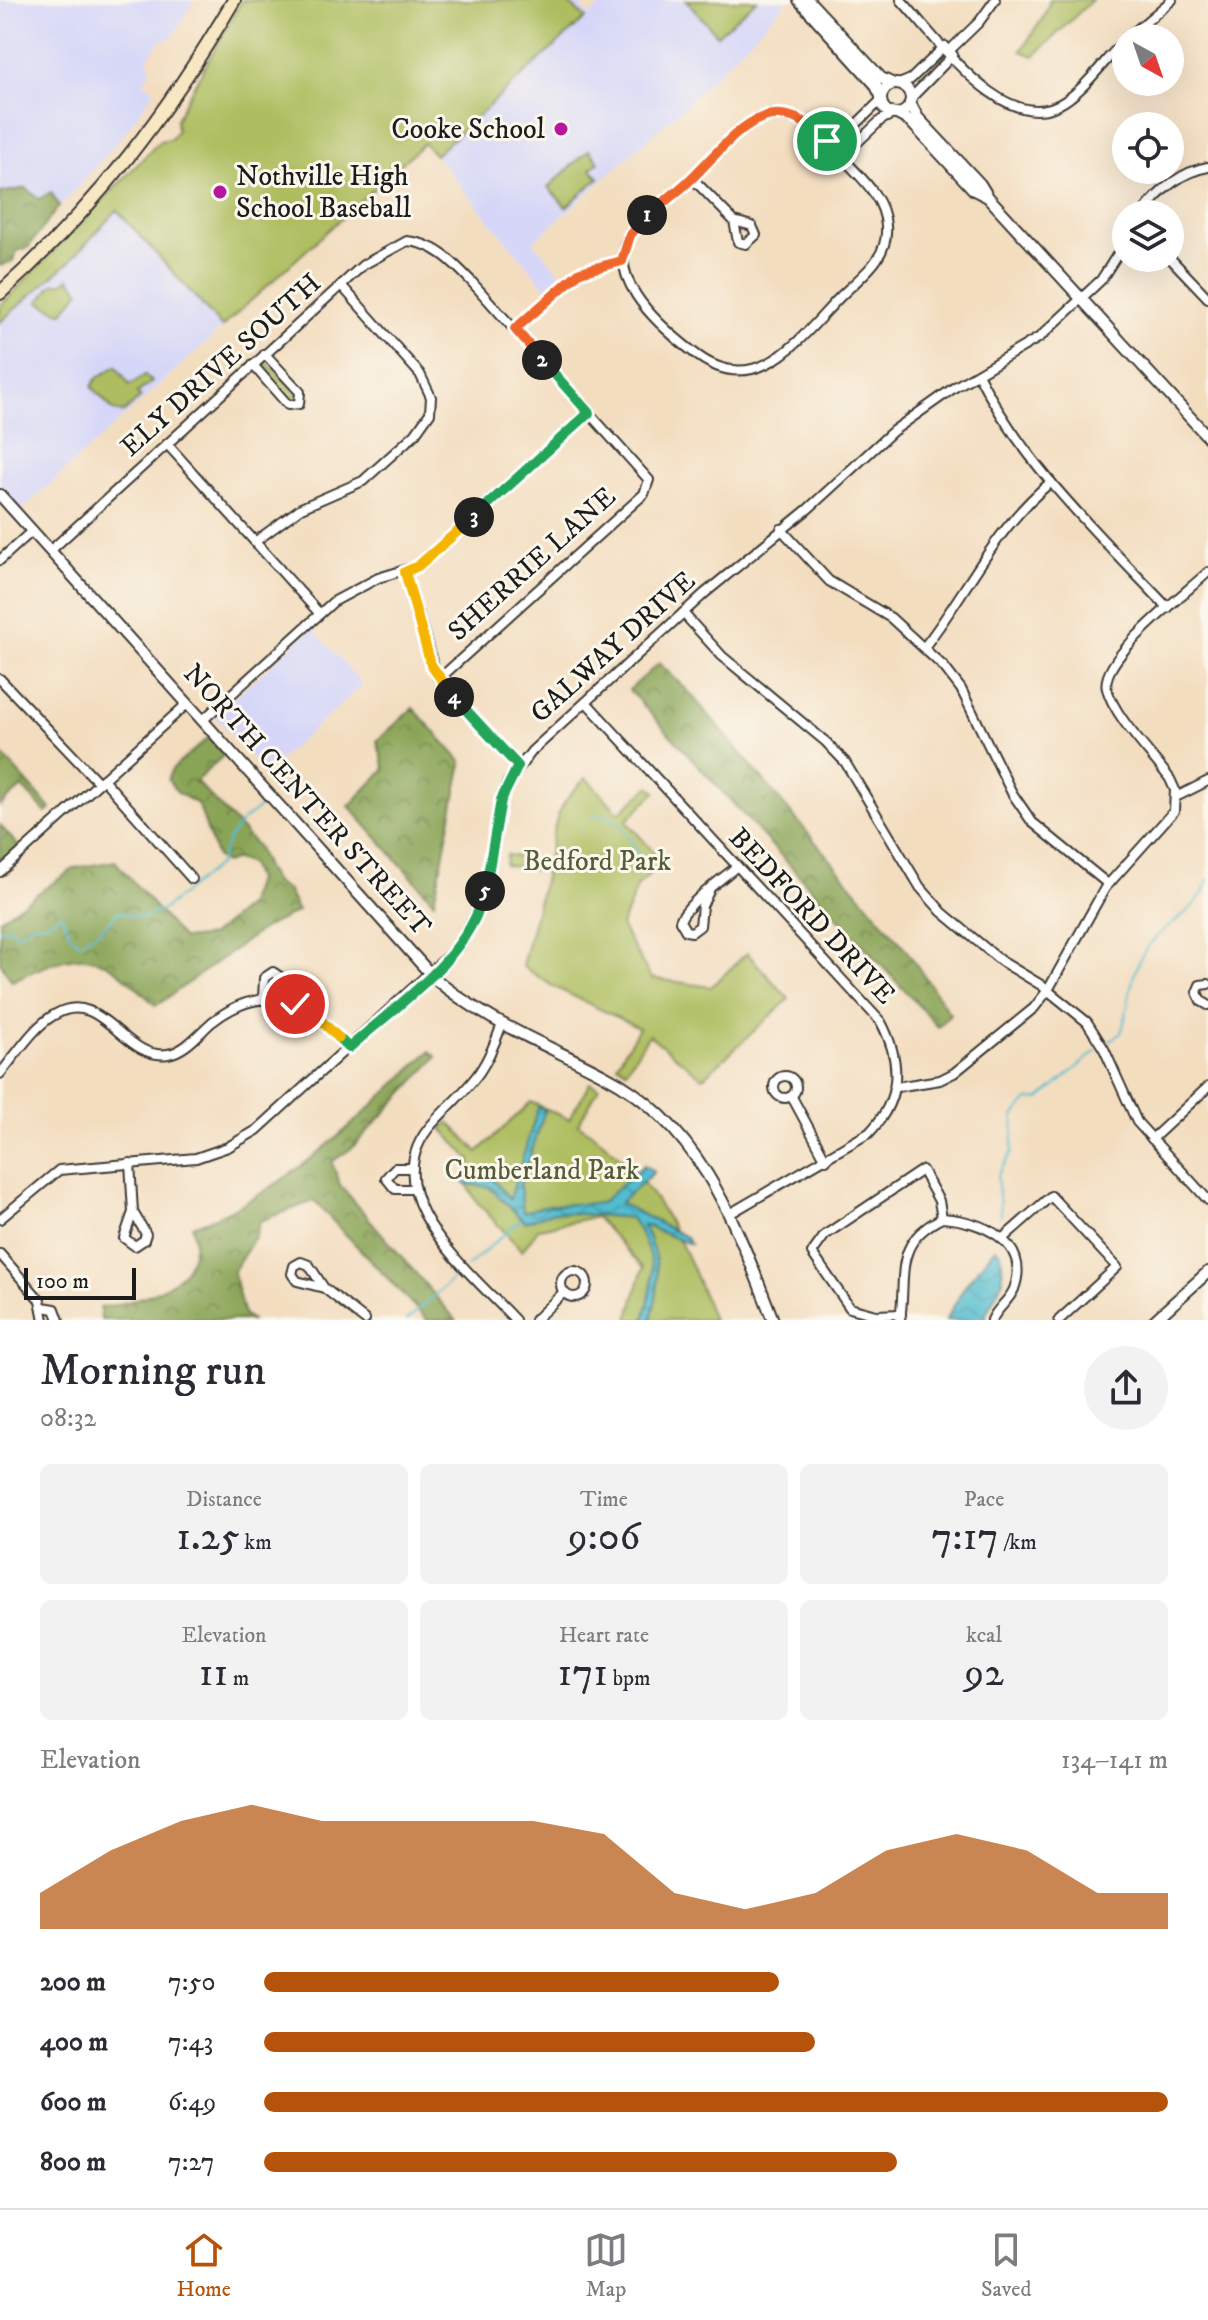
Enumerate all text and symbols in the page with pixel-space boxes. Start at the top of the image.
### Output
north arrow [1112,24,1184,96]
map controls [1112,24,1184,272]
pin [793,107,861,175]
place label: Cooke School [391,112,546,147]
button: locate [1112,112,1184,184]
icon: arrive [805,119,849,163]
marker: Cooke School [552,120,570,138]
place label: Nothville High School Baseball [236,159,412,226]
marker: Nothville High School Baseball [211,183,229,201]
pin: 1 [627,195,667,235]
button: layers [1112,200,1184,272]
text: 1 [643,201,651,228]
street label: ELY DRIVE SOUTH [113,266,329,464]
pin: 2 [522,340,562,380]
text: 2 [537,346,547,373]
street label: SHERRIE LANE [441,479,623,649]
pin: 3 [454,497,494,537]
text: 3 [470,503,478,530]
street label: GALWAY DRIVE [523,564,703,730]
street label: NORTH CENTER STREET [176,657,438,943]
pin: 4 [434,677,474,717]
text: 4 [448,683,460,710]
street label: BEDFORD DRIVE [721,820,903,1012]
park label: Bedford Park [523,844,671,879]
pin: 5 [465,871,505,911]
text: 5 [480,877,490,904]
pin [261,970,329,1038]
icon: check [273,982,317,1026]
park label: Cumberland Park [444,1153,640,1188]
scale bar [24,1264,136,1300]
text: 100 m [36,1268,89,1295]
text: Morning run [40,1344,266,1399]
button: share [1084,1346,1168,1430]
text: 08:32 [40,1402,96,1435]
text: Distance [186,1486,262,1513]
text: Time [580,1486,628,1513]
text: Pace [964,1486,1004,1513]
text: 1.25 [176,1513,240,1563]
text: 9:06 [568,1513,640,1563]
text: 7:17 [931,1513,999,1563]
text: km [240,1529,272,1556]
text: /km [999,1529,1037,1556]
text: Elevation [181,1622,267,1649]
text: Heart rate [559,1622,649,1649]
text: kcal [966,1622,1002,1649]
text: 11 [199,1649,228,1699]
text: 171 [557,1649,608,1699]
text: 92 [964,1649,1004,1699]
text: m [228,1665,249,1692]
text: bpm [608,1665,651,1692]
text: Elevation [40,1744,141,1777]
text: 134–141 m [1061,1744,1168,1777]
text: 200 m [40,1966,106,1999]
text: 7:50 [168,1966,215,1999]
text: 400 m [40,2026,108,2059]
text: 7:43 [168,2026,213,2059]
text: 600 m [40,2086,107,2119]
text: 6:49 [168,2086,216,2119]
text: 800 m [40,2146,106,2179]
text: 7:27 [168,2146,214,2179]
tab: Home [177,2228,231,2303]
tab: Map [584,2228,628,2303]
tab: Saved [981,2228,1031,2303]

